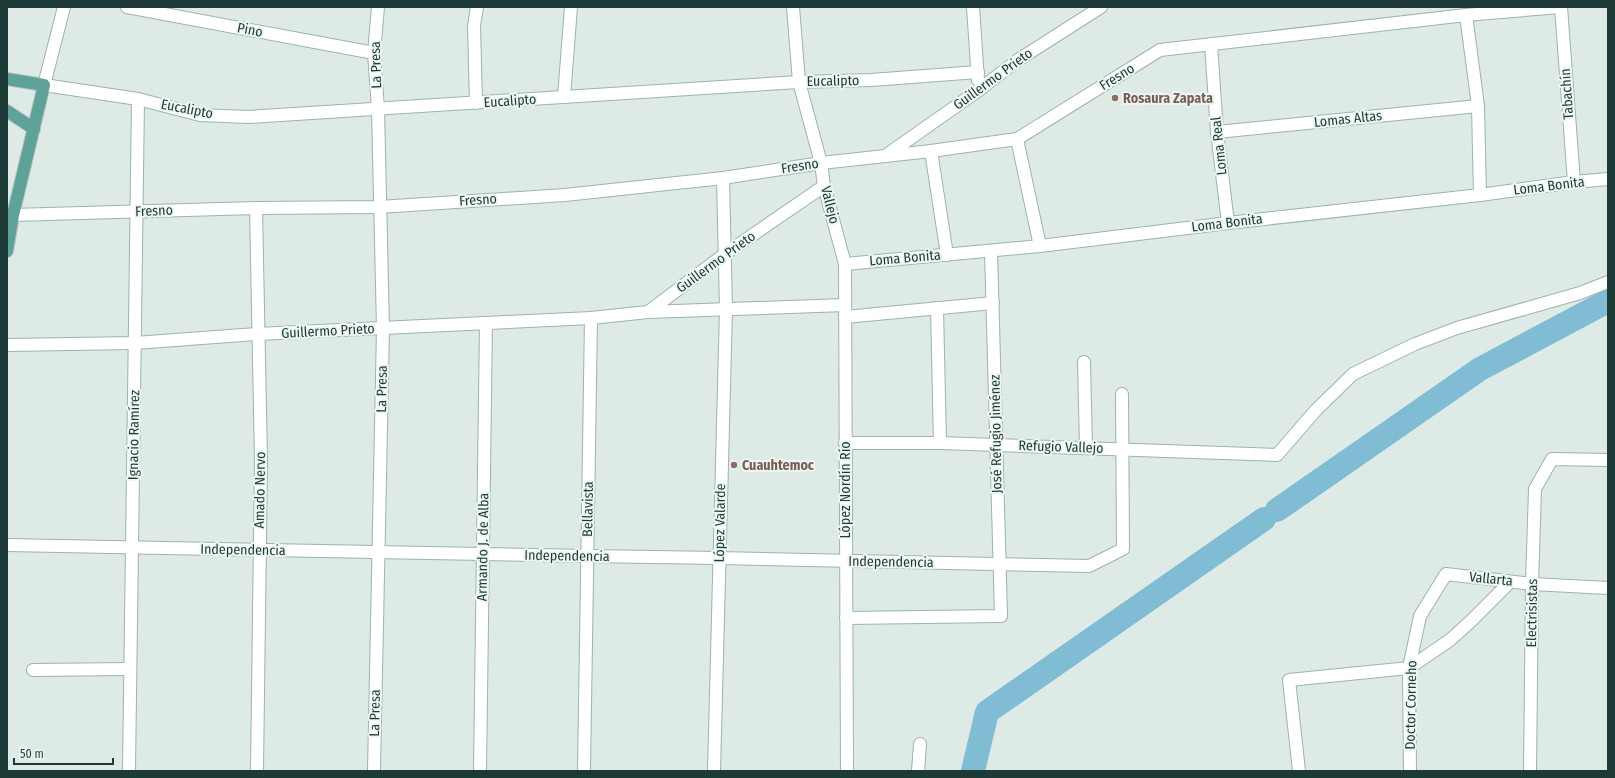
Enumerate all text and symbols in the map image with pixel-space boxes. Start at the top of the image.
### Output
street label: Pino [236,19,264,41]
street label: La Presa [367,41,385,89]
street label: Guillermo Prieto [950,45,1036,113]
street label: Fresno [1096,60,1138,94]
street label: Tabachín [1557,68,1577,120]
street label: Eucalipto [807,72,859,90]
place label: Rosaura Zapata [1123,90,1213,107]
street label: Eucalipto [483,91,537,111]
marker: Rosaura Zapata [1110,93,1120,103]
street label: Eucalipto [160,96,214,122]
street label: Lomas Altas [1313,107,1383,131]
street label: Loma Real [1207,116,1231,176]
street label: Fresno [780,155,820,177]
street label: Loma Bonita [1513,173,1586,199]
street label: Vallejo [817,184,843,226]
street label: Fresno [459,190,497,210]
street label: Fresno [135,202,173,220]
street label: Loma Bonita [1191,210,1264,236]
street label: Guillermo Prieto [673,228,759,296]
street label: Loma Bonita [869,246,941,270]
street label: Guillermo Prieto [281,320,375,342]
street label: La Presa [373,365,391,413]
street label: José Refugio Jiménez [986,374,1006,494]
street label: Ignacio Ramírez [125,389,143,480]
street label: Refugio Vallejo [1018,437,1104,457]
street label: López Nordín Río [837,441,854,539]
street label: Amado Nervo [251,451,269,529]
place label: Cuauhtemoc [742,457,815,474]
marker: Cuauhtemoc [729,460,739,470]
street label: Bellavista [579,481,597,537]
street label: López Valarde [711,483,729,563]
street label: Armando J. de Alba [474,493,492,601]
street label: Independencia [200,541,286,559]
street label: Independencia [524,547,610,565]
street label: Independencia [848,553,934,571]
street label: Vallarta [1468,568,1514,590]
street label: Electrisistas [1523,578,1541,647]
street label: Doctor Corneho [1402,660,1420,750]
street label: La Presa [366,689,384,737]
scale bar [14,740,113,766]
text: 50 m [20,747,44,761]

